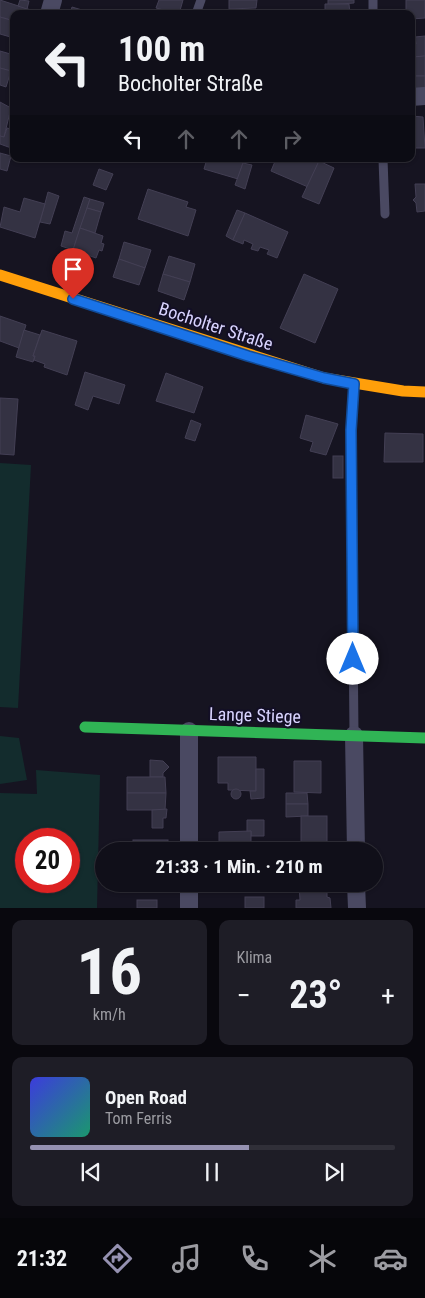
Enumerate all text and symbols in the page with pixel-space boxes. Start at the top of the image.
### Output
text: 100 m [118,29,205,70]
icon: left [35,30,100,95]
text: Bocholter Straße [118,71,263,96]
icon: left [119,125,147,153]
icon: ahead [172,125,200,153]
icon: ahead [225,125,253,153]
icon: right [278,125,306,153]
pin [52,248,94,299]
icon: arrive [59,255,87,283]
street label: Bocholter Straße [156,298,276,354]
position arrow [326,632,378,684]
street label: Lange Stiege [209,703,301,727]
speed limit sign: 20 [15,828,80,893]
text: 21:33 · 1 Min. · 210 m [155,855,323,878]
text: 16 [76,934,142,1010]
text: Klima [237,948,272,967]
text: 23° [289,973,342,1017]
text: − [237,979,251,1012]
text: + [381,979,395,1012]
text: km/h [93,1005,126,1024]
text: Open Road [105,1086,187,1109]
text: Tom Ferris [105,1109,172,1128]
icon: previous [77,1158,105,1186]
icon: pause [198,1158,226,1186]
icon: next [320,1158,348,1186]
icon: directions [100,1241,135,1276]
icon: music [169,1241,204,1276]
icon: phone [237,1241,272,1276]
icon: climate [305,1241,340,1276]
icon: car [373,1241,408,1276]
text: 21:32 [17,1246,67,1271]

